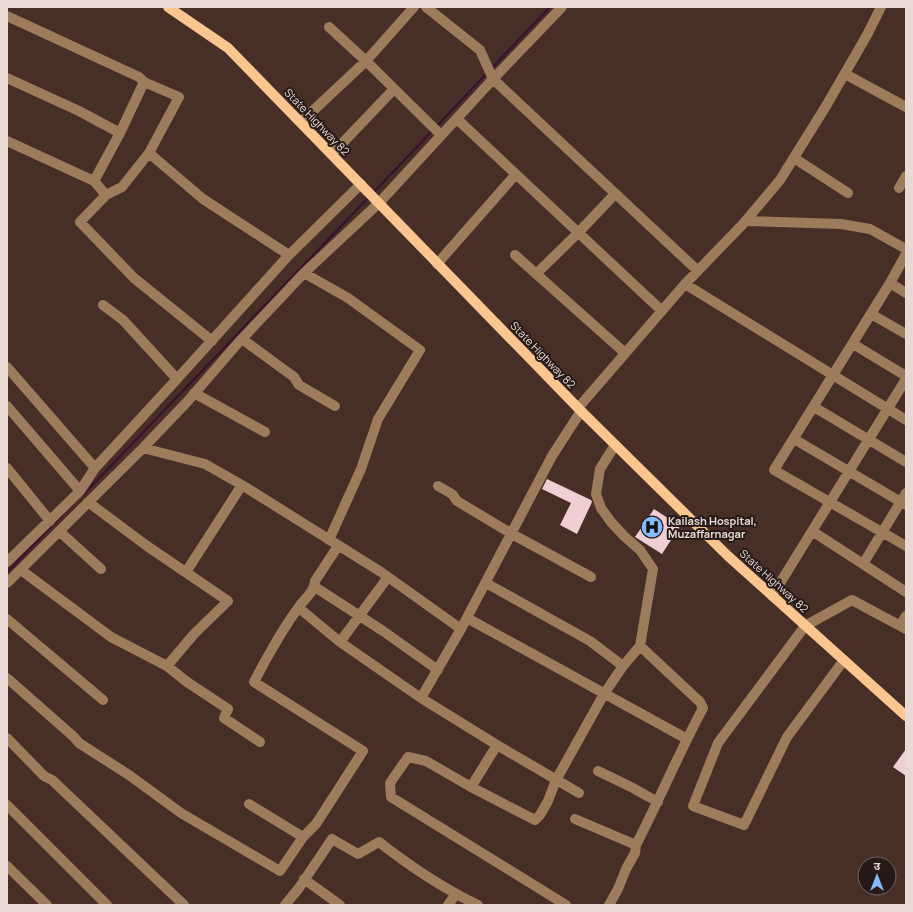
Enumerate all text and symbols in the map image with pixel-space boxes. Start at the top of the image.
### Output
street label: State Highway 82 [281,85,353,158]
street label: State Highway 82 [507,318,579,391]
place label: Kailash Hospital, Muzaffarnagar [668,513,757,541]
hospital icon: Kailash Hospital, Muzaffarnagar [639,514,665,540]
street label: State Highway 82 [737,546,812,616]
north arrow [857,856,897,896]
text: उ [874,858,881,873]

